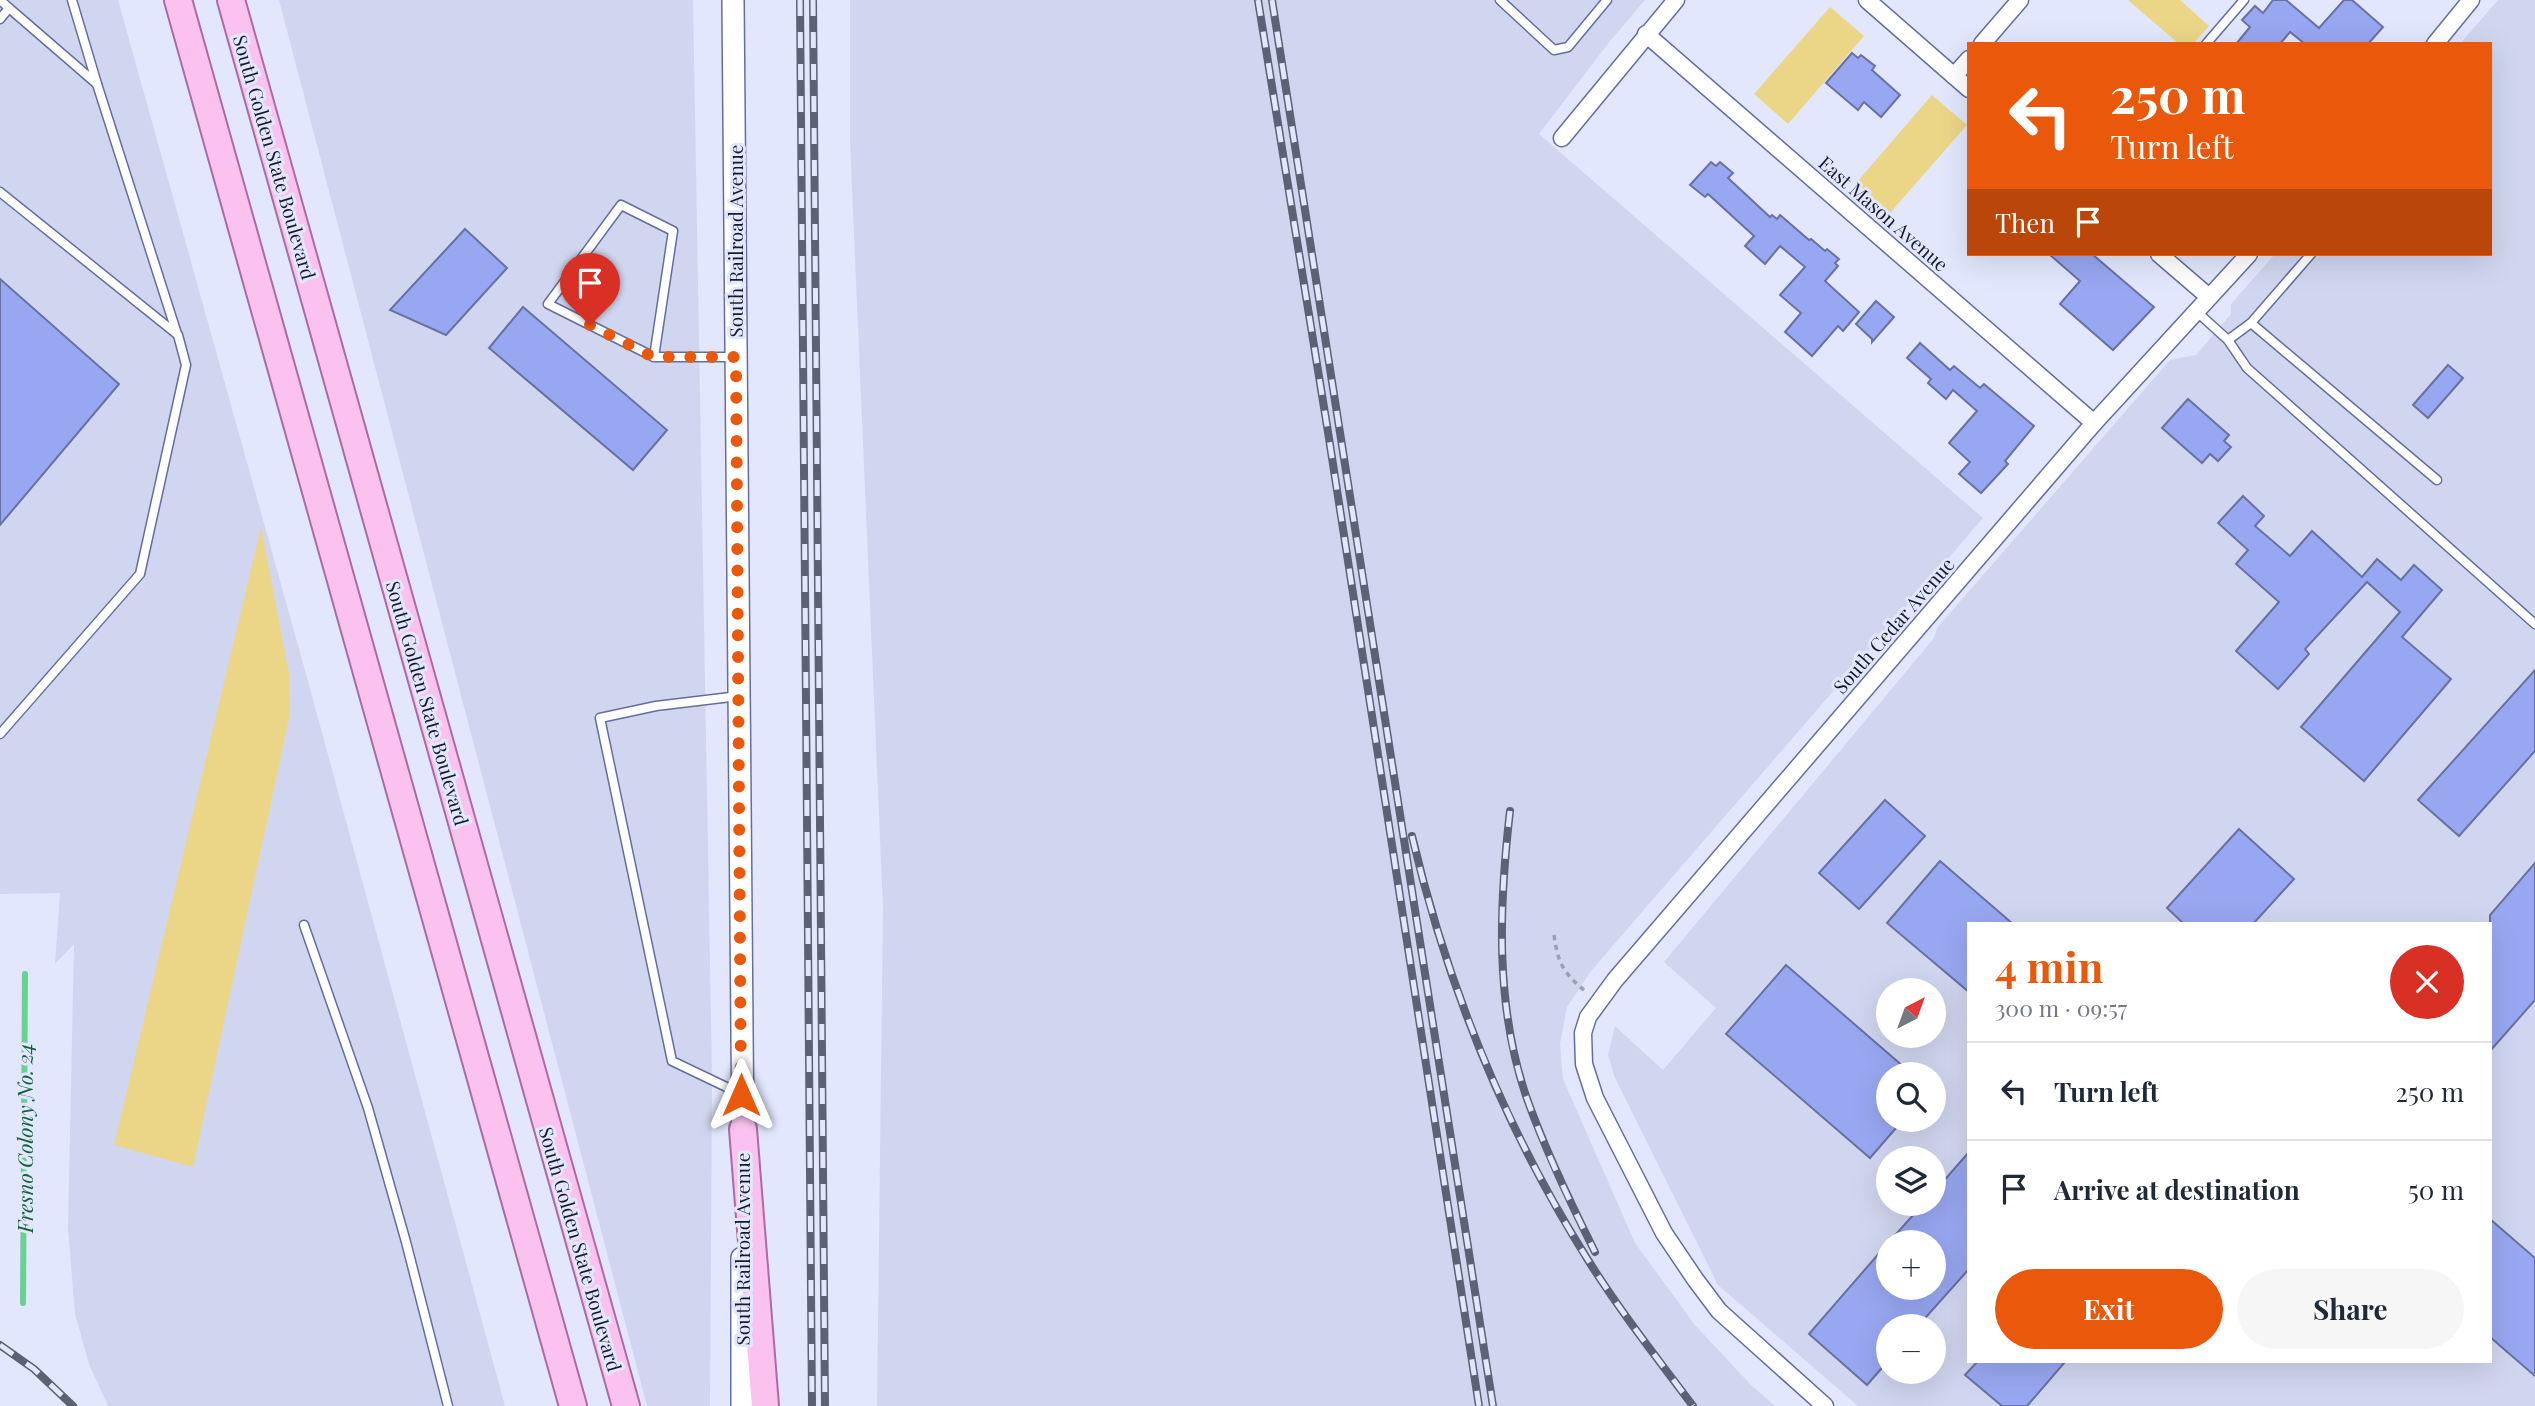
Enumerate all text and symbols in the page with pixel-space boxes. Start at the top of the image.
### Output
street label: South Golden State Boulevard [228,32,322,282]
text: 250 m [2110,61,2246,126]
icon: left [1995,70,2086,161]
text: Turn left [2110,124,2234,167]
street label: South Railroad Avenue [722,145,748,337]
street label: East Mason Avenue [1814,150,1954,276]
icon: arrive [2069,203,2107,241]
text: Then [1995,205,2055,240]
pin [560,253,620,325]
icon: arrive [571,264,609,302]
street label: South Cedar Avenue [1827,551,1959,699]
street label: South Golden State Boulevard [381,578,475,828]
text: 4 min [1995,938,2104,994]
button: close [2390,945,2464,1019]
north arrow [1876,978,1946,1048]
map controls [1876,978,1946,1384]
text: 300 m · 09:57 [1995,992,2127,1023]
water label: Fresno Colony No. 24 [10,1043,38,1234]
position arrow [704,1058,778,1132]
button: search [1876,1062,1946,1132]
icon: left [1995,1072,2033,1110]
text: Turn left [2054,1074,2159,1109]
text: 250 m [2396,1074,2464,1109]
street label: South Golden State Boulevard [534,1124,628,1374]
button: layers [1876,1146,1946,1216]
street label: South Railroad Avenue [729,1153,755,1345]
icon: arrive [1995,1170,2033,1208]
text: Arrive at destination [2054,1172,2300,1207]
text: 50 m [2408,1172,2464,1207]
button: + [1876,1230,1946,1300]
button: Exit [1995,1269,2223,1349]
button: Share [2237,1269,2464,1349]
button: − [1876,1314,1946,1384]

